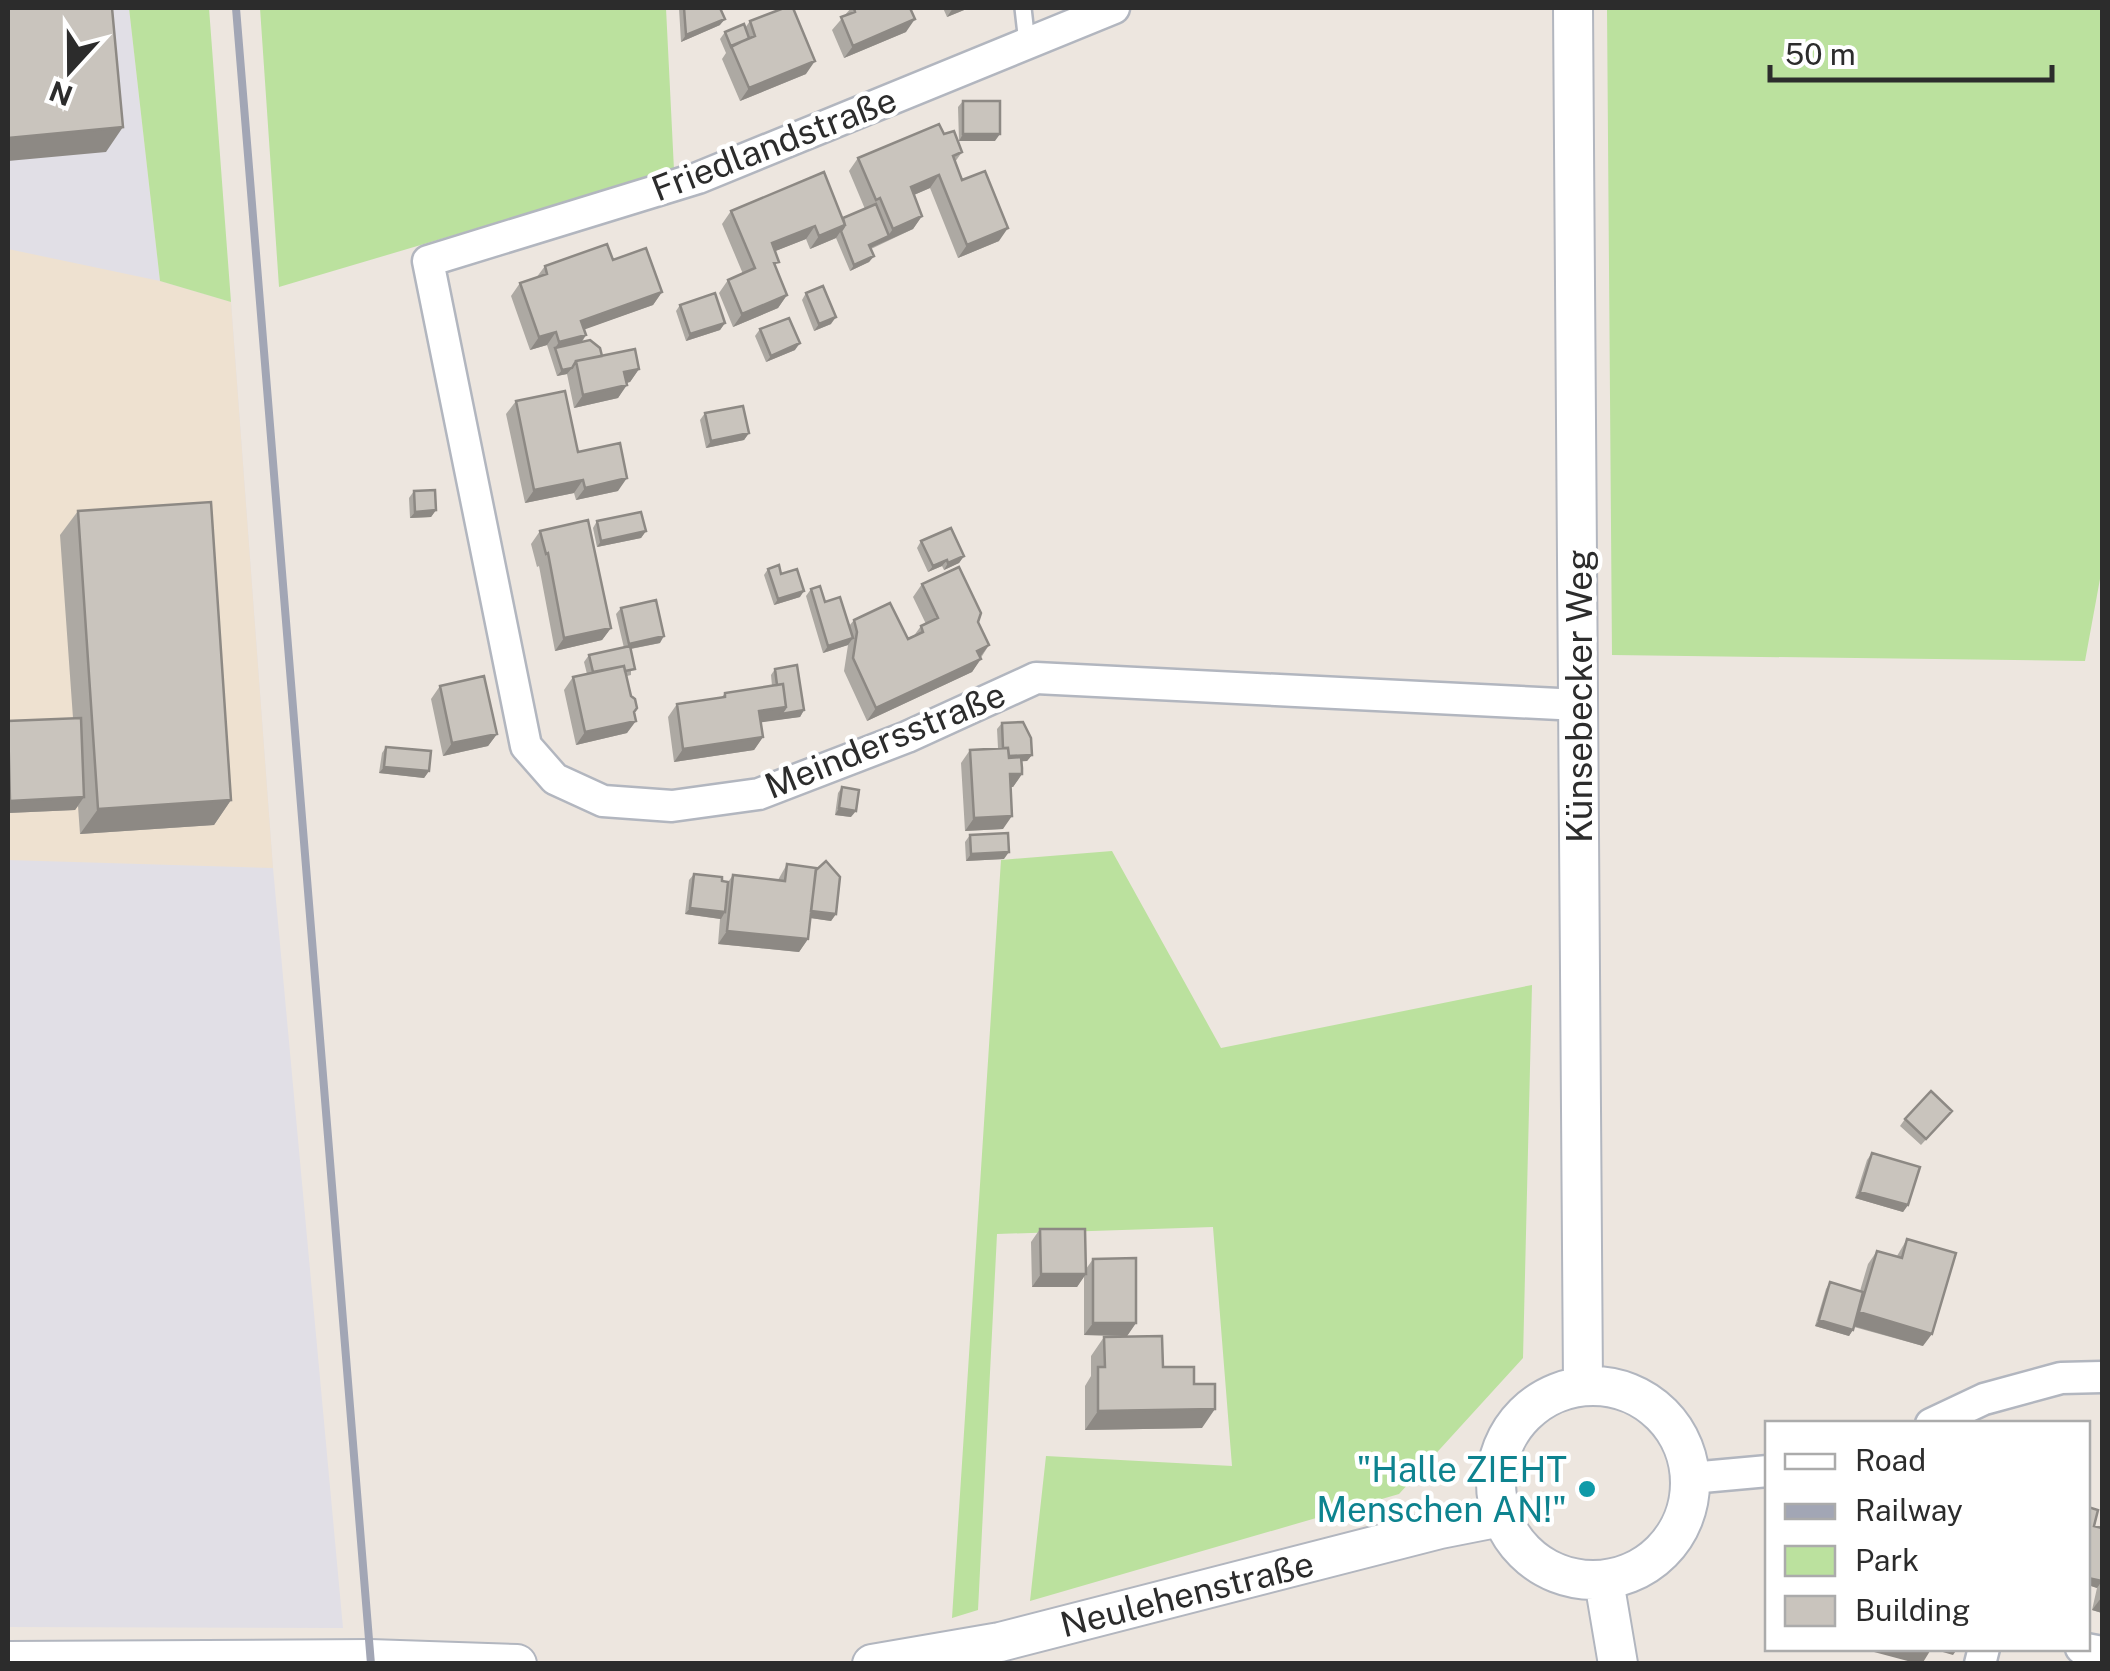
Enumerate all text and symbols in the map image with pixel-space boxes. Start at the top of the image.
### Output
north arrow [20,20,120,120]
scale bar [1770,20,2052,82]
text: 50 m [1785,36,1856,72]
text: N [45,74,77,113]
street label: Friedlandstraße [646,79,902,209]
street label: Künsebecker Weg [1559,549,1600,843]
street label: Meindersstraße [759,673,1011,807]
legend [1765,1421,2090,1651]
text: Road [1855,1442,1926,1478]
place label: "Halle ZIEHT Menschen AN!" [1316,1449,1567,1530]
marker: "Halle ZIEHT Menschen AN!" [1576,1478,1598,1500]
text: Railway [1855,1492,1963,1528]
text: Park [1855,1542,1919,1578]
street label: Neulehenstraße [1056,1543,1318,1645]
text: Building [1855,1592,1970,1628]

